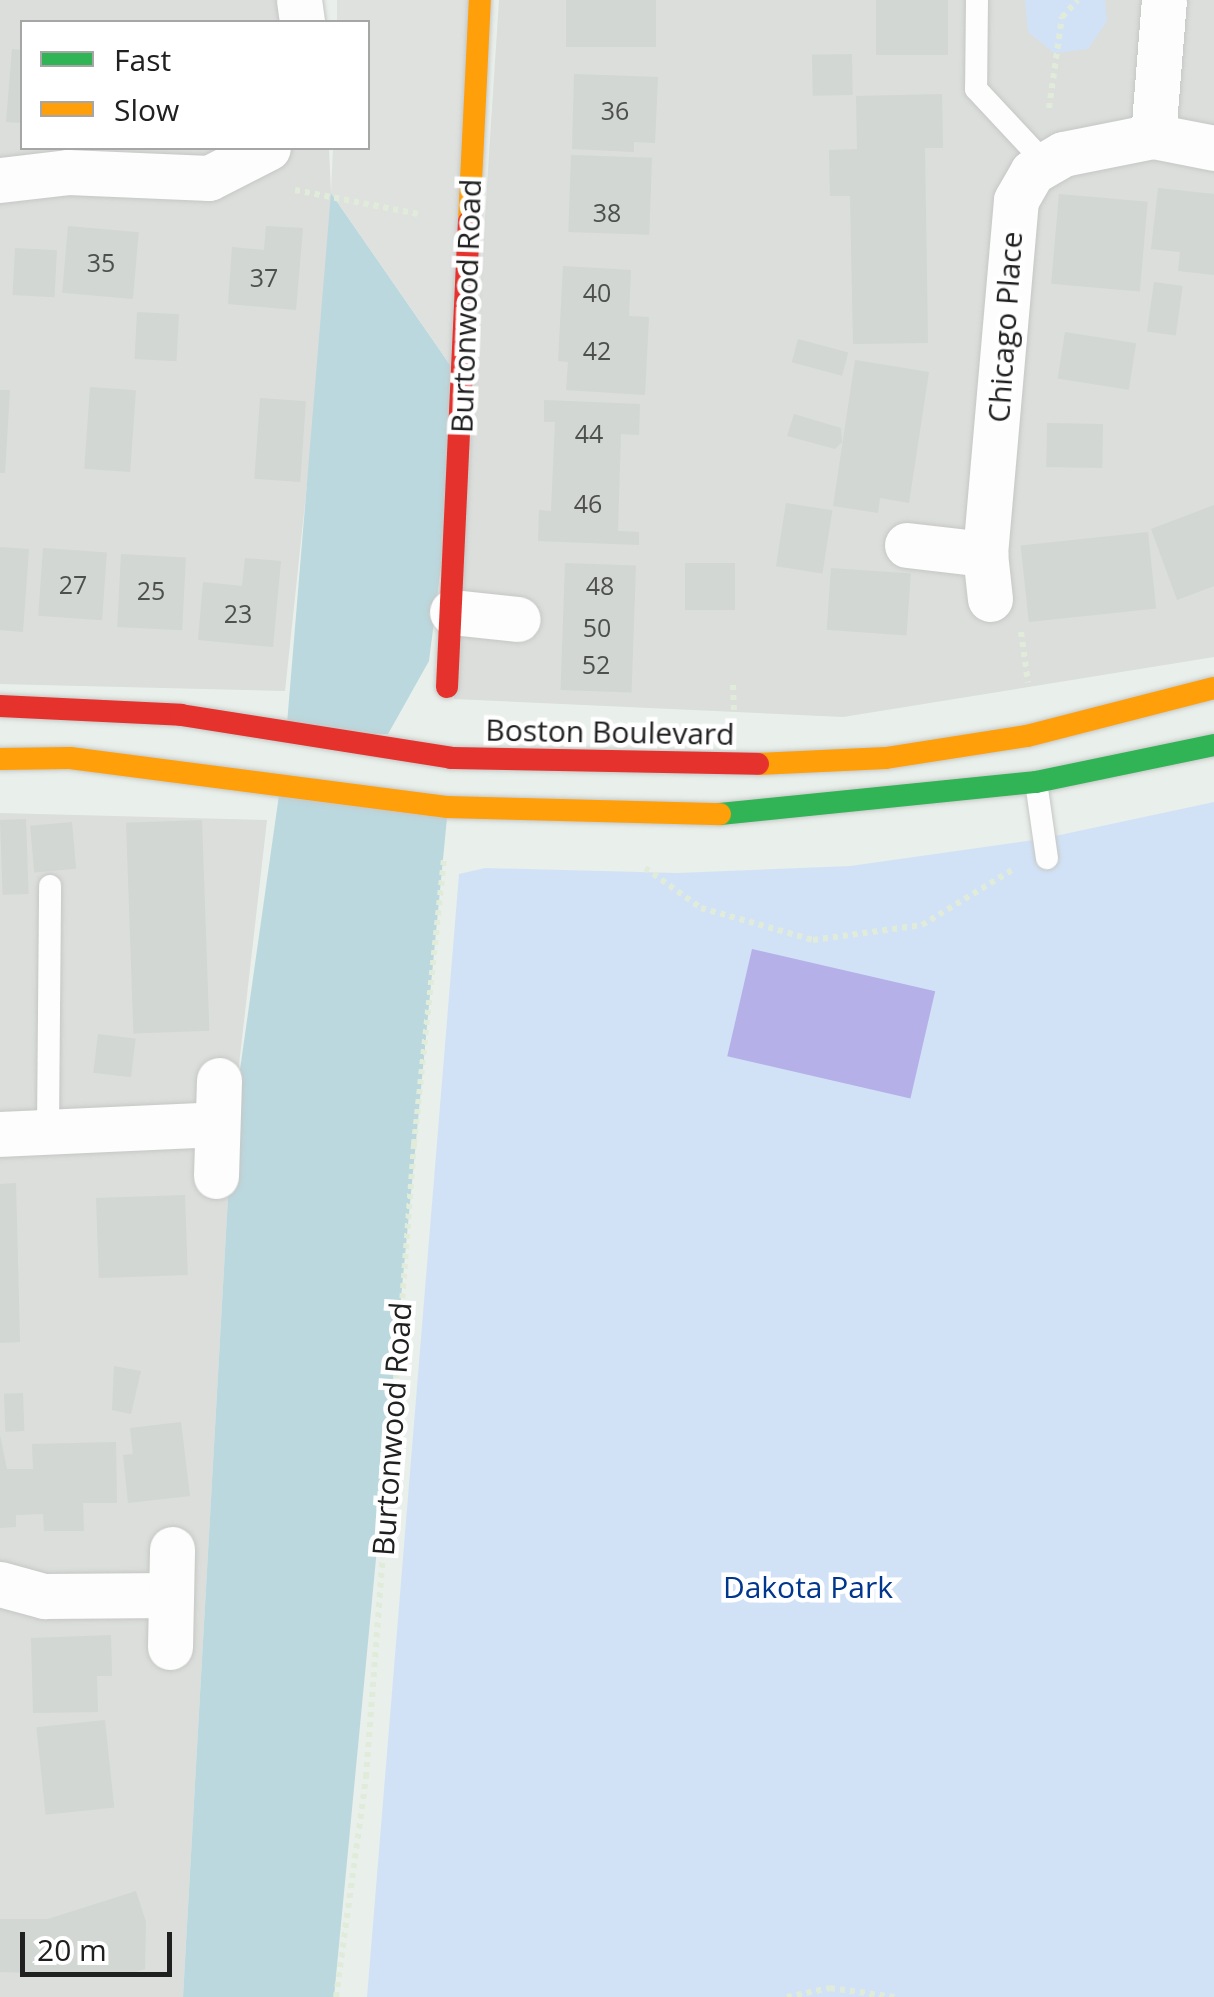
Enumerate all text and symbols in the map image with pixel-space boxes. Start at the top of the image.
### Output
legend [20,20,370,150]
text: Fast [114,39,171,80]
text: Slow [114,89,179,130]
house number: 36 [601,95,629,125]
street label: Burtonwood Road [444,178,488,434]
house number: 38 [593,197,621,227]
street label: Chicago Place [980,230,1030,424]
house number: 35 [87,247,115,277]
house number: 37 [250,262,278,292]
house number: 40 [583,277,611,307]
house number: 42 [583,335,611,365]
house number: 44 [575,418,603,448]
house number: 46 [574,488,602,518]
house number: 27 [59,569,87,599]
house number: 48 [586,570,614,600]
house number: 25 [137,575,165,605]
house number: 23 [224,598,252,628]
house number: 50 [583,612,611,642]
house number: 52 [582,649,610,679]
street label: Boston Boulevard [485,712,735,752]
street label: Burtonwood Road [365,1301,419,1557]
park label: Dakota Park [723,1569,893,1605]
scale bar [25,1912,178,1974]
text: 20 m [37,1929,107,1970]

